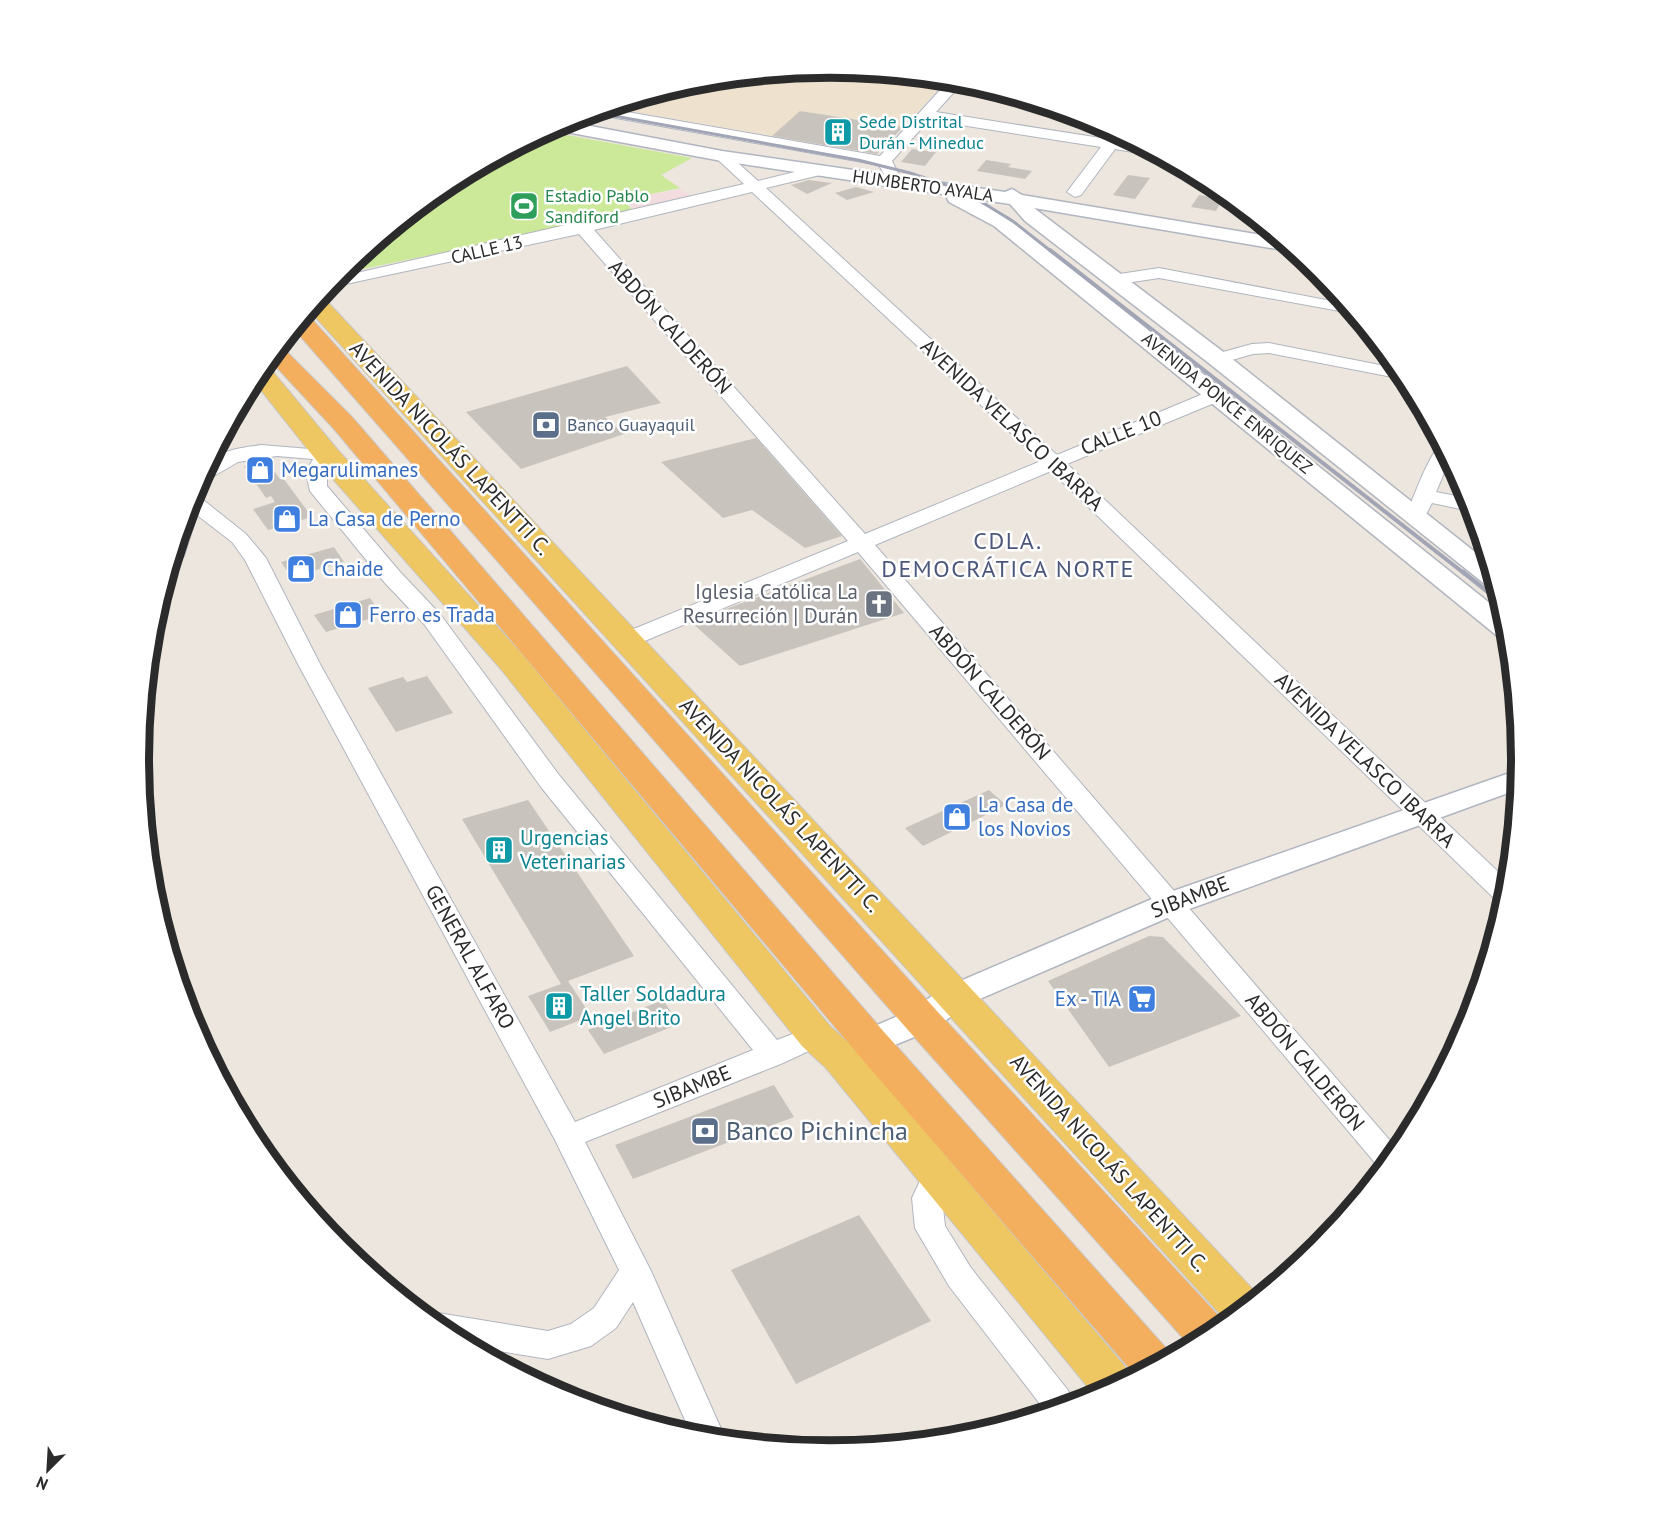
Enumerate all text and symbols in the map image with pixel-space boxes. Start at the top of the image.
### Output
place label: Sede Distrital Durán - Mineduc [859,110,984,154]
building icon: Sede Distrital Durán - Mineduc [822,116,854,148]
street label: HUMBERTO AYALA [851,164,995,207]
place label: Estadio Pablo Sandiford [545,184,649,228]
sports icon: Estadio Pablo Sandiford [508,190,540,222]
street label: CALLE 13 [449,230,525,269]
street label: ABDÓN CALDERÓN [603,254,738,400]
street label: AVENIDA PONCE ENRIQUEZ [1137,327,1317,479]
street label: AVENIDA VELASCO IBARRA [915,333,1110,517]
street label: AVENIDA NICOLÁS LAPENTTI C. [344,335,557,561]
street label: CALLE 10 [1076,404,1165,461]
bank icon: Banco Guayaquil [530,409,562,441]
place label: Banco Guayaquil [567,413,696,436]
shop icon: Megarulimanes [244,454,276,486]
place label: Megarulimanes [281,456,418,483]
shop icon: La Casa de Perno [271,503,303,535]
place label: La Casa de Perno [308,505,460,532]
district label: CDLA. DEMOCRÁTICA NORTE [881,525,1135,584]
shop icon: Chaide [285,553,317,585]
place label: Chaide [322,555,384,582]
place label: Iglesia Católica La Resurreción | Durán [683,578,858,629]
church icon: Iglesia Católica La Resurreción | Durán [863,588,895,620]
shop icon: Ferro es Trada [332,599,364,631]
place label: Ferro es Trada [369,601,495,628]
street label: ABDÓN CALDERÓN [924,618,1057,765]
street label: AVENIDA VELASCO IBARRA [1269,666,1462,853]
street label: AVENIDA NICOLÁS LAPENTTI C. [674,692,887,918]
place label: La Casa de los Novios [978,791,1073,842]
shop icon: La Casa de los Novios [941,801,973,833]
place label: Urgencias Veterinarias [519,824,626,875]
building icon: Urgencias Veterinarias [483,834,515,866]
street label: SIBAMBE [1147,869,1233,924]
street label: GENERAL ALFARO [420,880,521,1034]
place label: Taller Soldadura Angel Brito [580,980,726,1031]
supermarket icon: Ex - TIA [1126,983,1158,1015]
place label: Ex - TIA [1055,985,1122,1012]
street label: ABDÓN CALDERÓN [1240,987,1371,1136]
building icon: Taller Soldadura Angel Brito [543,990,575,1022]
street label: AVENIDA NICOLÁS LAPENTTI C. [1005,1048,1214,1277]
street label: SIBAMBE [649,1059,735,1114]
place label: Banco Pichincha [726,1114,908,1147]
bank icon: Banco Pichincha [689,1115,721,1147]
north arrow [18,1440,78,1500]
text: N [33,1472,51,1495]

